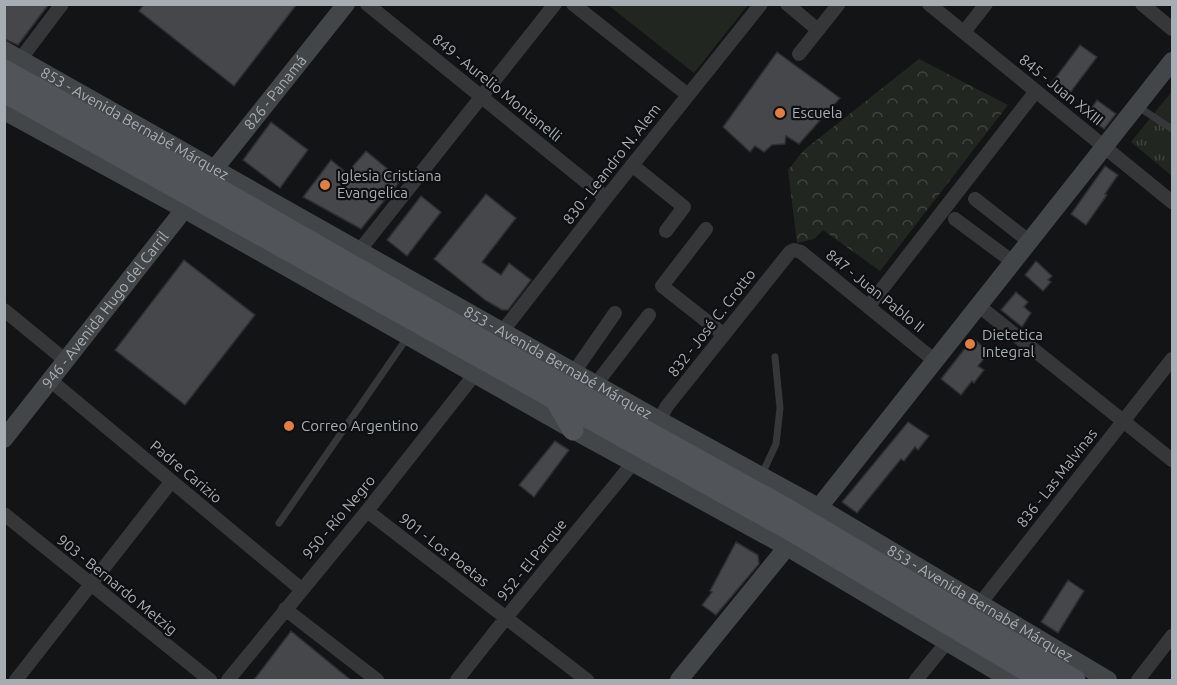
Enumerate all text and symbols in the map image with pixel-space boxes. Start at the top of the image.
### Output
street label: 849 - Aurelio Montanelli [429,30,565,145]
street label: 845 - Juan XXIII [1016,51,1107,128]
street label: 826 - Panamá [240,52,310,133]
street label: 853 - Avenida Bernabé Márquez [38,64,232,183]
street label: 830 - Leandro N. Alem [559,100,664,227]
place label: Escuela [792,104,842,121]
marker: Escuela [773,106,787,120]
place label: Iglesia Cristiana Evangelica [337,167,442,201]
marker: Iglesia Cristiana Evangelica [318,178,332,192]
street label: 946 - Avenida Hugo del Carril [38,228,172,391]
street label: 847 - Juan Pablo II [823,246,928,335]
street label: 832 - José C. Crotto [664,266,759,380]
street label: 853 - Avenida Bernabé Márquez [461,303,655,422]
place label: Dietetica Integral [982,326,1043,360]
marker: Dietetica Integral [963,337,977,351]
place label: Correo Argentino [301,417,419,434]
marker: Correo Argentino [282,419,296,433]
street label: 836 - Las Malvinas [1013,425,1100,530]
street label: Padre Carizio [147,437,226,507]
street label: 950 - Río Negro [299,471,379,562]
street label: 901 - Los Poetas [396,509,492,590]
street label: 952 - El Parque [493,515,570,604]
street label: 903 - Bernardo Metzig [54,531,181,638]
street label: 853 - Avenida Bernabé Márquez [884,541,1076,665]

